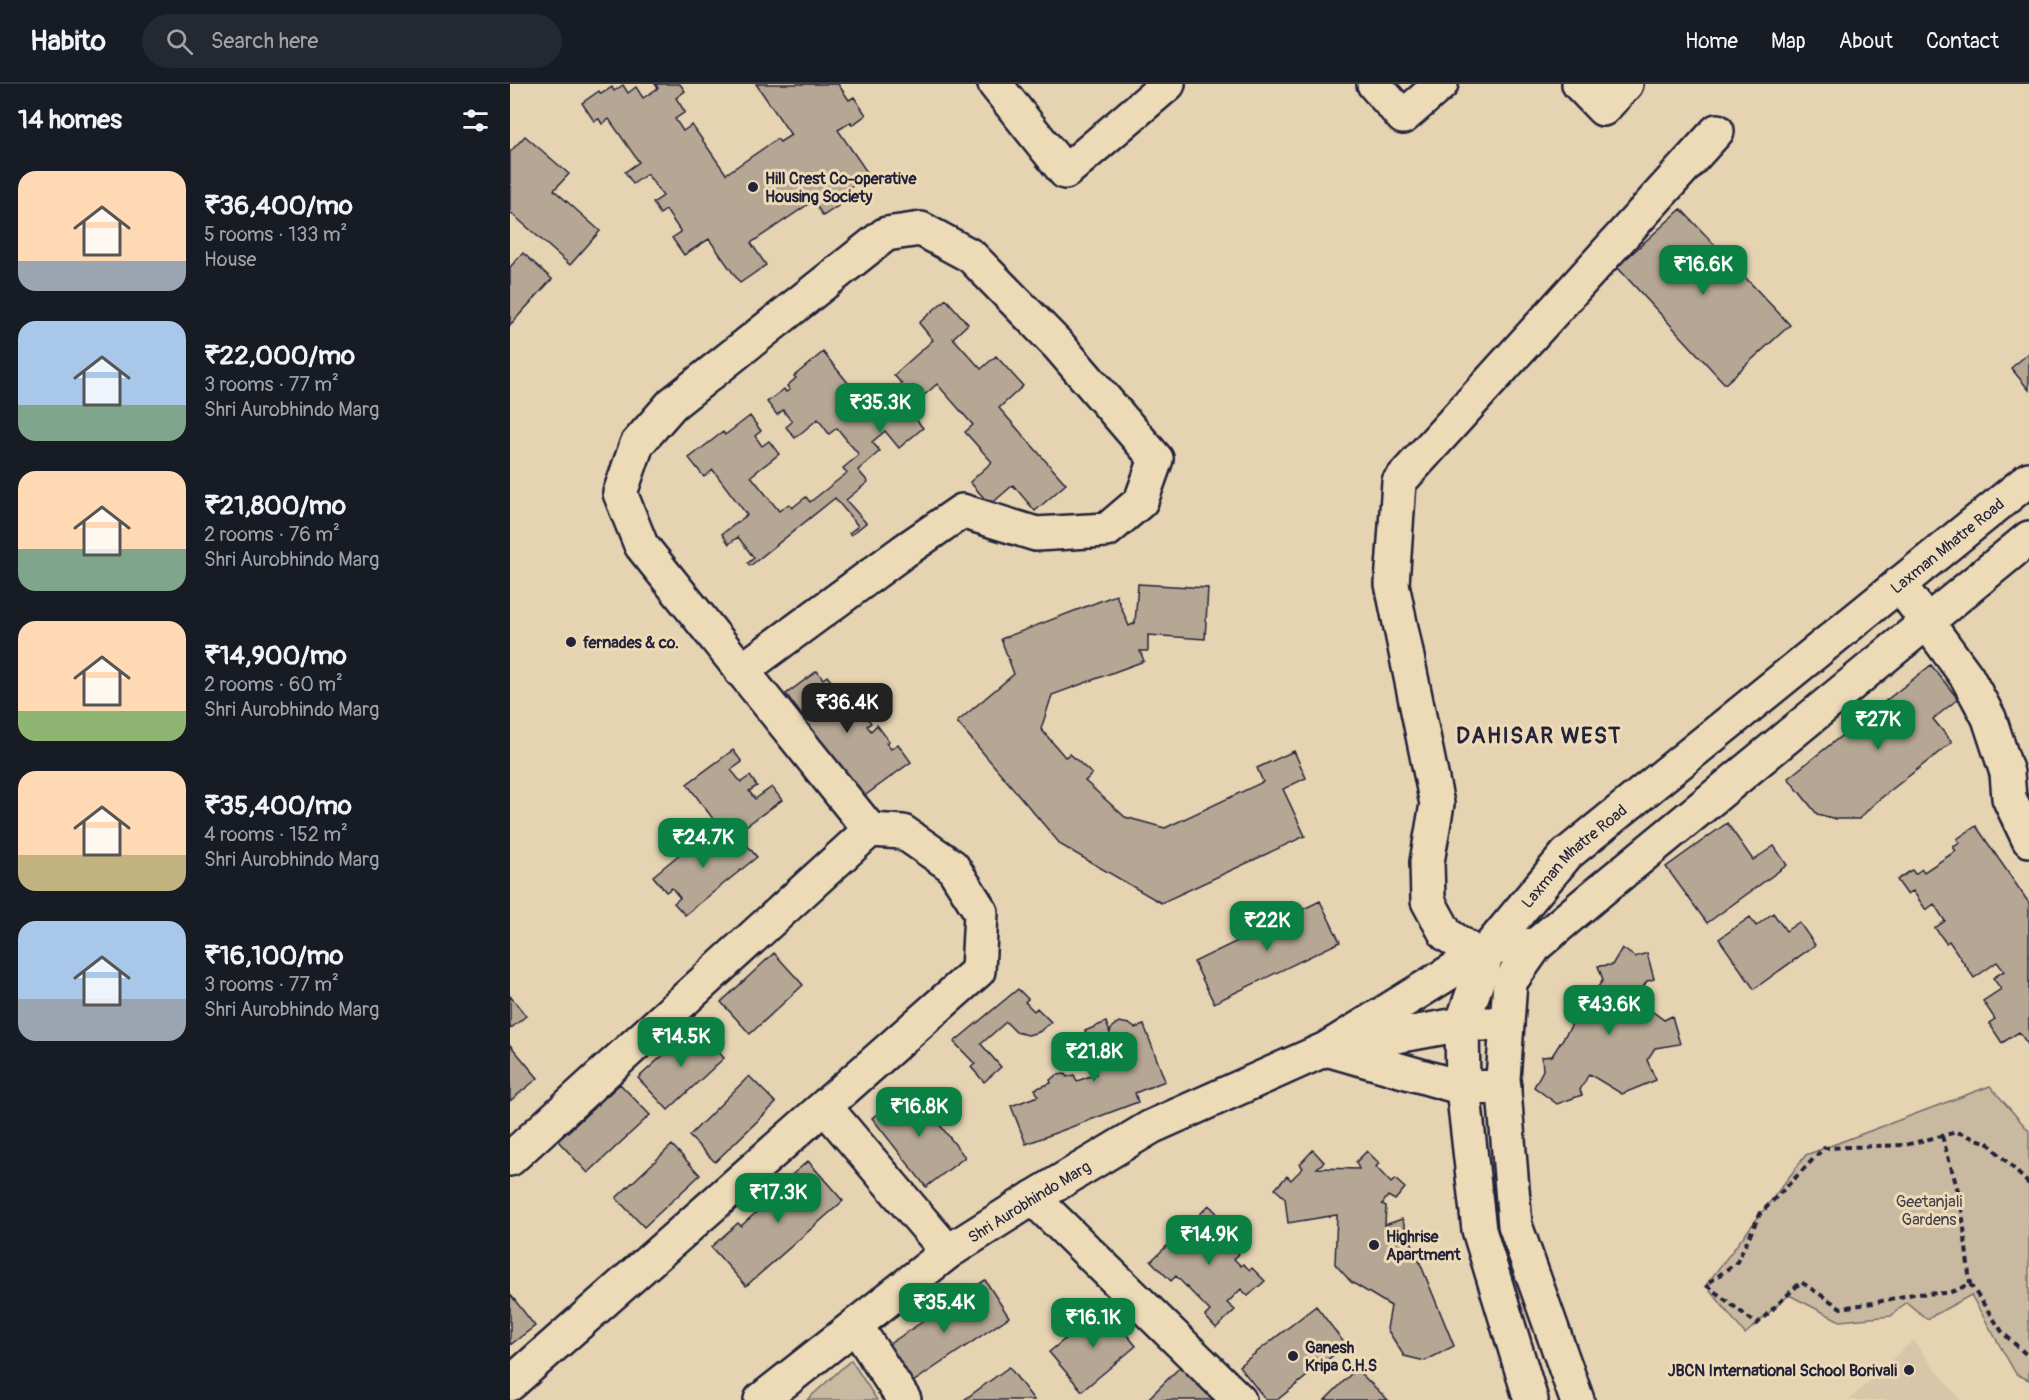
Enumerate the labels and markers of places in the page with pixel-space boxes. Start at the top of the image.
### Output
place label: Hill Crest Co-operative Housing Society [765,169,917,207]
marker: Hill Crest Co-operative Housing Society [746,180,760,194]
pin: ₹16.6K [1654,245,1752,296]
pin: ₹35.3K [831,383,929,434]
place label: fernades & co. [583,633,679,653]
marker: fernades & co. [564,635,578,649]
pin: ₹36.4K [798,683,896,734]
pin: ₹27K [1842,700,1914,751]
pin: ₹24.7K [654,818,752,869]
pin: ₹22K [1231,901,1303,952]
pin: ₹43.6K [1560,985,1658,1036]
pin: ₹14.5K [632,1017,730,1068]
pin: ₹21.8K [1045,1032,1143,1083]
pin: ₹16.8K [870,1087,968,1138]
pin: ₹17.3K [729,1173,827,1224]
pin: ₹14.9K [1160,1215,1258,1266]
place label: Highrise Apartment [1386,1227,1461,1265]
marker: Highrise Apartment [1367,1238,1381,1252]
pin: ₹35.4K [895,1283,993,1334]
pin: ₹16.1K [1044,1298,1142,1349]
place label: Ganesh Kripa C.H.S [1305,1338,1377,1376]
marker: Ganesh Kripa C.H.S [1286,1349,1300,1363]
place label: JBCN International School Borivali [1668,1361,1897,1381]
marker: JBCN International School Borivali [1902,1363,1916,1377]

